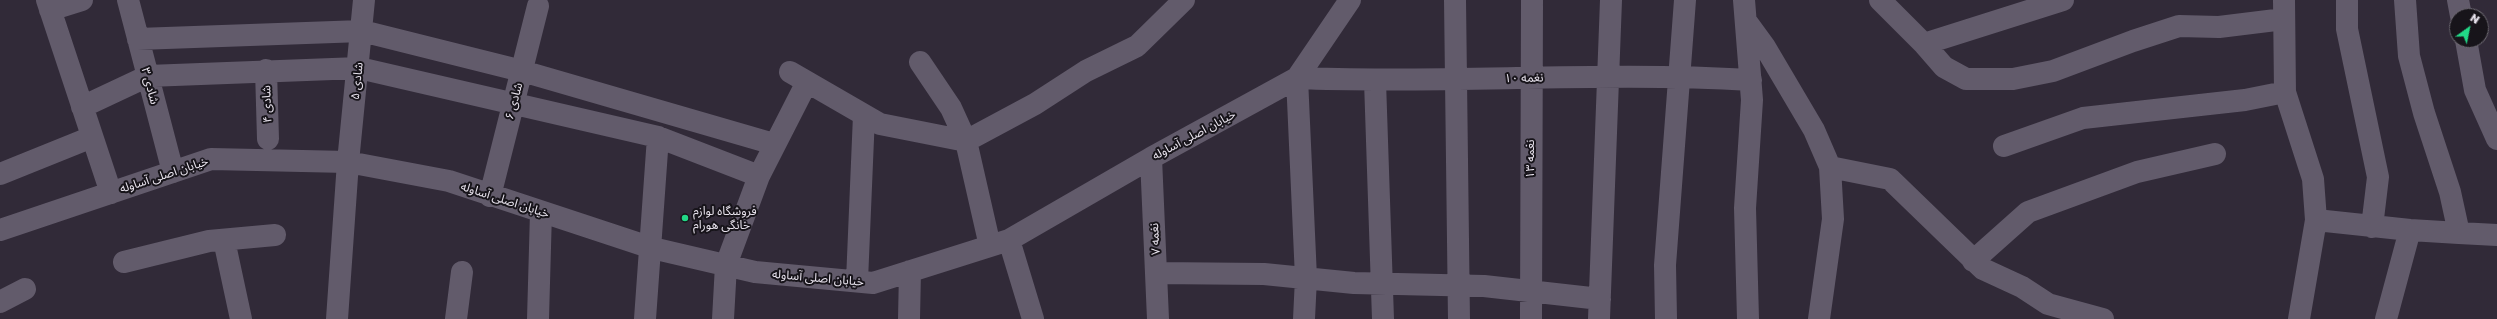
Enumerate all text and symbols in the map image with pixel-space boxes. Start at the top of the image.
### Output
north arrow [2449,8,2489,48]
text: N [2468,11,2482,26]
street label: شادی ۵ [348,62,366,100]
street label: شادی ۳ [138,66,162,106]
street label: نغمه ۱۰ [1504,70,1544,86]
street label: شادی ۶ [502,81,526,121]
street label: شادی ۴ [259,85,275,123]
street label: خیابان اصلی آساوله [1150,107,1238,163]
street label: نغمه ۱۳ [1523,140,1537,178]
street label: خیابان اصلی آساوله [118,154,210,196]
street label: خیابان اصلی آساوله [459,179,551,221]
place label: فروشگاه لوازم خانگی هورام [693,204,757,232]
marker: فروشگاه لوازم خانگی هورام [680,213,690,223]
street label: نغمه ۷ [1147,223,1163,255]
street label: خیابان اصلی آساوله [771,267,865,289]

